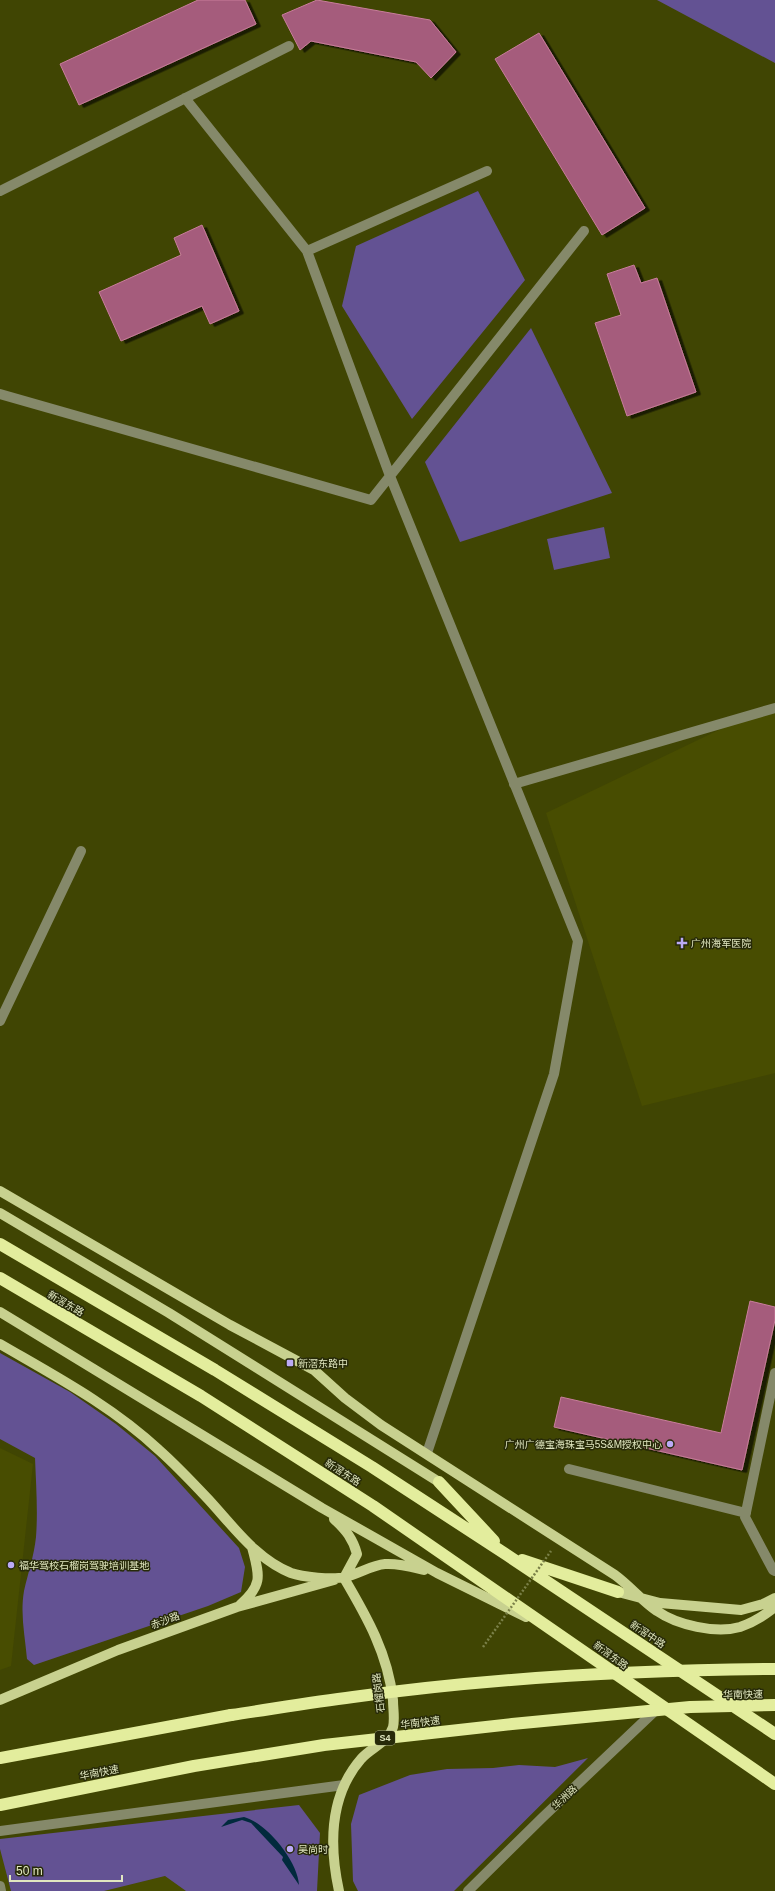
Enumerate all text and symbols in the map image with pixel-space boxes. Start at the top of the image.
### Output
marker: 广州海军医院 [676,937,688,949]
place label: 广州海军医院 [691,938,751,949]
street label: 新滘东路 [46,1289,86,1318]
marker: 新滘东路中 [285,1358,295,1368]
place label: 新滘东路中 [298,1358,348,1369]
place label: 广州广德宝海珠宝马5S&M授权中心 [505,1439,662,1450]
marker: 广州广德宝海珠宝马5S&M授权中心 [665,1439,675,1449]
street label: 新滘东路 [323,1457,362,1488]
marker: 福华驾校石榴岗驾驶培训基地 [6,1560,16,1570]
place label: 福华驾校石榴岗驾驶培训基地 [19,1560,150,1571]
street label: 赤沙路 [149,1610,181,1631]
street label: 新滘中路 [628,1619,667,1650]
street label: 新滘东路 [591,1639,630,1672]
street label: 石榴岗路 [371,1672,386,1713]
street label: 华南快速 [723,1689,763,1700]
street label: 华南快速 [400,1715,441,1730]
road number: S4 [375,1731,395,1745]
street label: 华南快速 [78,1763,120,1782]
street label: 华洲路 [550,1783,579,1812]
marker: 吴尚时 [285,1844,295,1854]
place label: 吴尚时 [298,1844,328,1855]
scale bar [10,1857,122,1883]
text: 50 m [16,1864,43,1878]

